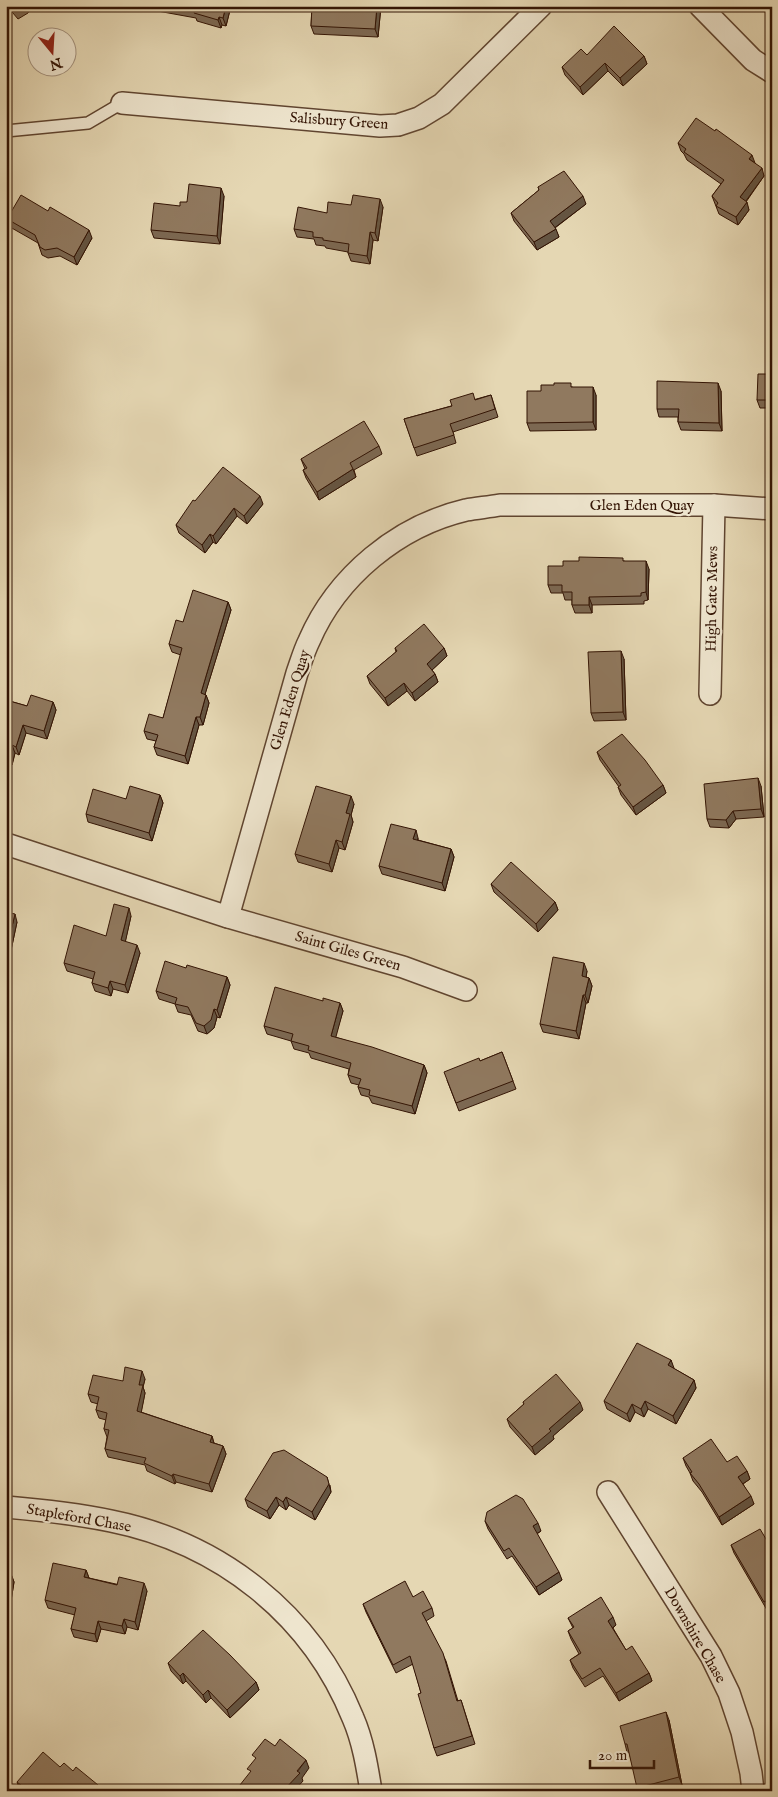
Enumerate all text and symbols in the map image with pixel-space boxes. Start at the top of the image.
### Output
north arrow [28,28,78,78]
text: N [47,53,65,74]
street label: Salisbury Green [289,108,389,134]
street label: Glen Eden Quay [590,496,695,515]
street label: High Gate Mews [702,546,722,652]
street label: Glen Eden Quay [266,647,315,753]
street label: Saint Giles Green [293,927,403,975]
street label: Stapleford Chase [25,1499,133,1537]
street label: Downshire Chase [660,1583,730,1687]
scale bar [590,1737,654,1769]
text: 20 m [598,1746,628,1765]

